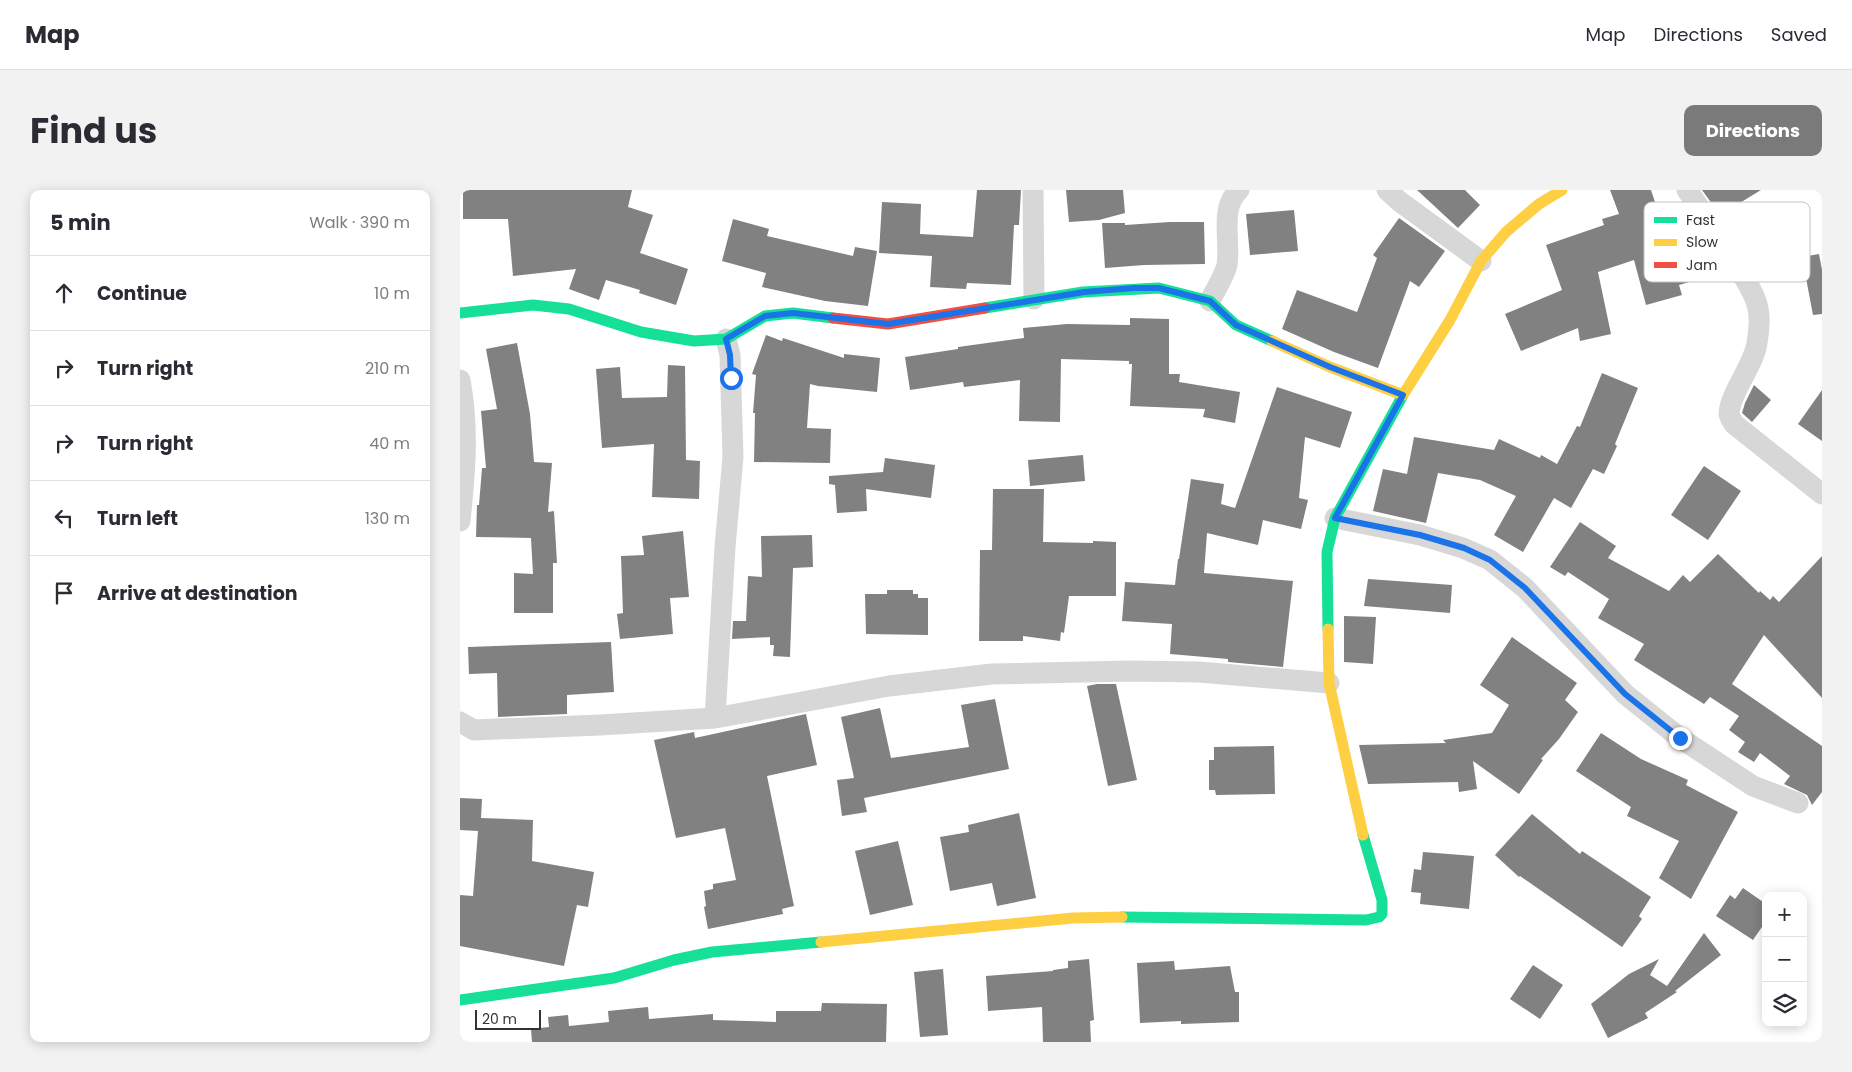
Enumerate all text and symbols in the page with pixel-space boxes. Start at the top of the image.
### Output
text: Map [25,18,80,51]
text: Map [1586,22,1625,47]
text: Directions [1653,22,1743,47]
text: Saved [1771,22,1827,47]
button: Directions [1684,105,1822,156]
text: Find us [30,106,157,155]
legend [1644,202,1810,282]
text: 5 min [50,208,111,237]
text: Fast [1686,210,1715,230]
text: Walk · 390 m [309,211,410,234]
text: Slow [1686,232,1719,252]
text: Jam [1686,255,1717,275]
icon: ahead [50,279,78,307]
text: Continue [97,280,187,307]
text: 10 m [374,282,410,305]
icon: right [50,354,78,382]
text: Turn right [97,355,193,382]
text: 210 m [365,357,410,380]
route start [720,367,743,390]
icon: right [50,429,78,457]
text: Turn right [97,430,193,457]
text: 40 m [369,432,410,455]
icon: left [50,504,78,532]
text: Turn left [97,505,178,532]
text: 130 m [365,507,410,530]
icon: arrive [50,579,78,607]
text: Arrive at destination [97,580,298,607]
route end [1669,727,1692,750]
map controls [1762,892,1807,1027]
button: + [1762,892,1807,937]
button: − [1762,937,1807,982]
button: layers [1762,982,1807,1027]
scale bar [475,1007,541,1030]
text: 20 m [482,1009,517,1029]

